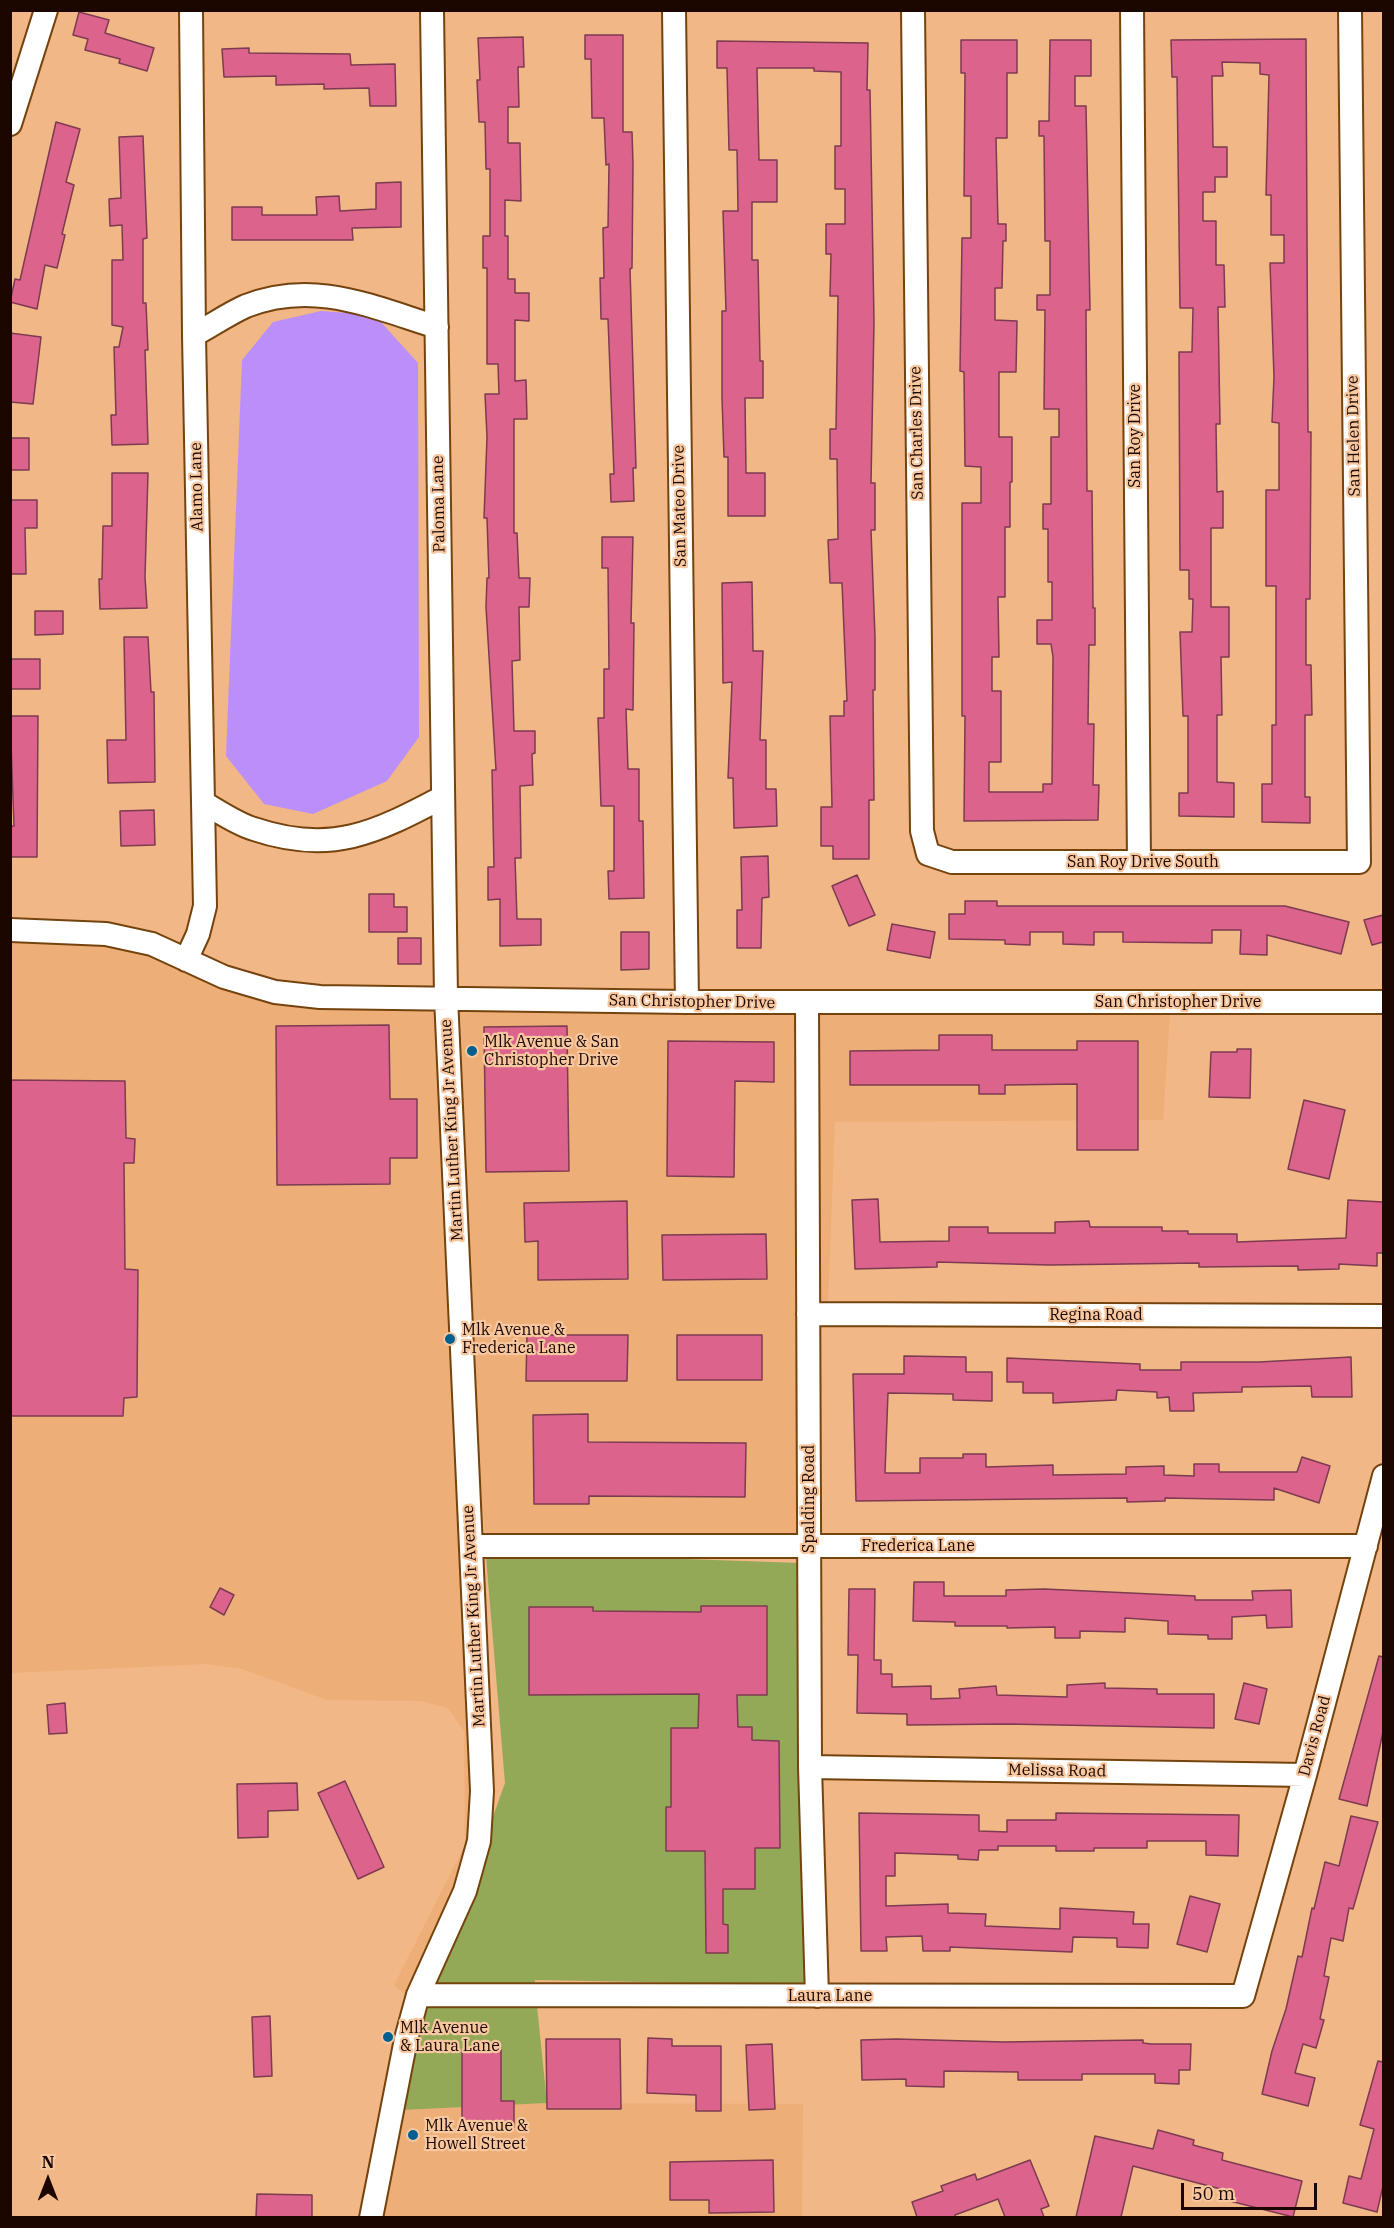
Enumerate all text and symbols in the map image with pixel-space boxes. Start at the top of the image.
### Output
street label: San Charles Drive [906,366,928,500]
street label: San Helen Drive [1343,375,1365,497]
street label: San Roy Drive [1125,384,1145,488]
street label: Alamo Lane [187,442,207,532]
street label: San Mateo Drive [669,445,691,567]
street label: Paloma Lane [429,455,449,553]
street label: San Roy Drive South [1067,852,1219,872]
street label: San Christopher Drive [609,991,775,1013]
street label: San Christopher Drive [1095,992,1261,1012]
street label: Martin Luther King Jr Avenue [437,1019,467,1241]
place label: Mlk Avenue & San Christopher Drive [484,1032,619,1070]
marker: Mlk Avenue & San Christopher Drive [465,1044,479,1058]
street label: Regina Road [1049,1305,1143,1325]
place label: Mlk Avenue & Frederica Lane [462,1320,576,1358]
marker: Mlk Avenue & Frederica Lane [443,1332,457,1346]
street label: Spalding Road [799,1445,819,1553]
street label: Martin Luther King Jr Avenue [459,1505,489,1727]
street label: Frederica Lane [861,1536,975,1556]
street label: Davis Road [1295,1693,1335,1779]
street label: Melissa Road [1008,1761,1106,1781]
street label: Laura Lane [788,1986,872,2006]
place label: Mlk Avenue & Laura Lane [400,2018,500,2056]
marker: Mlk Avenue & Laura Lane [381,2030,395,2044]
place label: Mlk Avenue & Howell Street [425,2116,528,2154]
marker: Mlk Avenue & Howell Street [406,2128,420,2142]
north arrow [18,2150,78,2210]
text: N [42,2152,54,2172]
scale bar [1184,2171,1320,2209]
text: 50 m [1192,2182,1235,2205]

